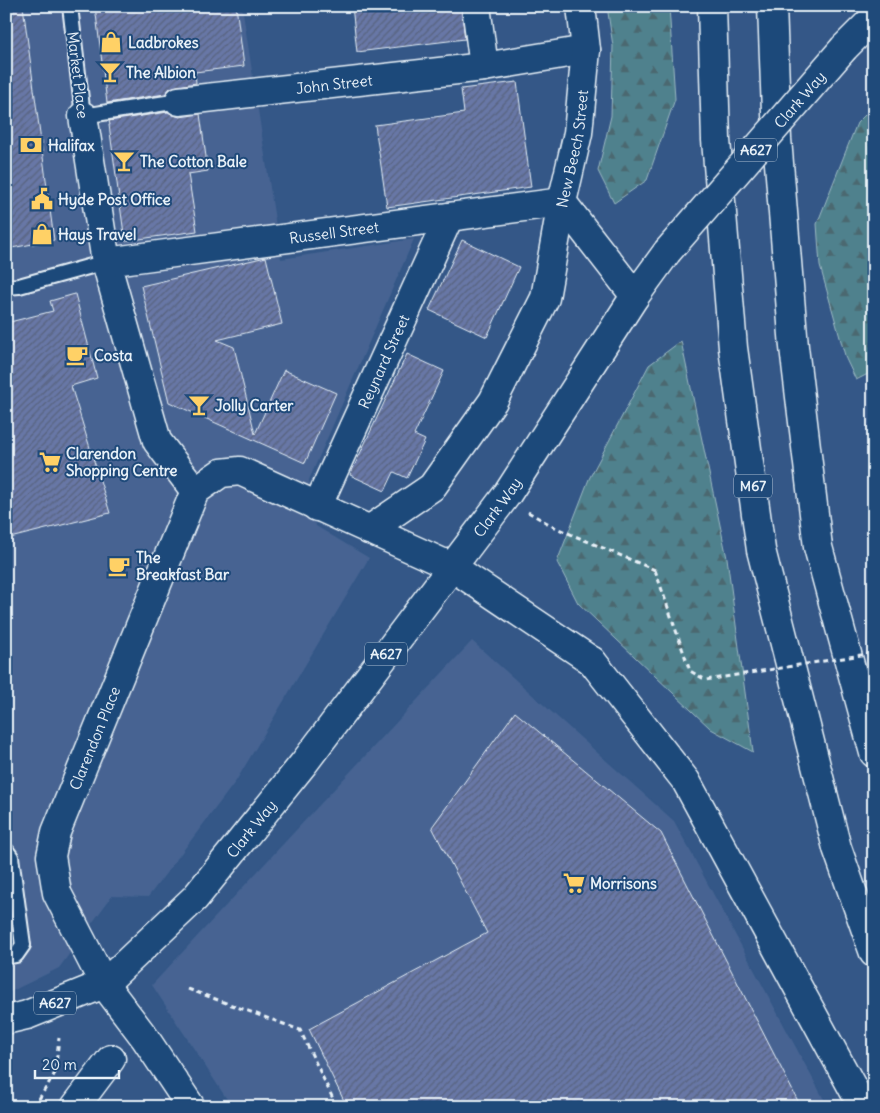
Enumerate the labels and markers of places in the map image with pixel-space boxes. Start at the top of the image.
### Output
shop icon: Ladbrokes [98,29,124,55]
place label: Ladbrokes [128,33,199,52]
bar icon: The Albion [97,59,123,85]
place label: The Albion [126,63,196,82]
bank icon: Halifax [18,132,44,158]
place label: Halifax [48,136,95,155]
bar icon: The Cotton Bale [111,148,137,174]
place label: The Cotton Bale [140,152,247,171]
public building icon: Hyde Post Office [29,186,55,212]
place label: Hyde Post Office [58,190,171,210]
shop icon: Hays Travel [29,221,55,247]
place label: Hays Travel [58,225,136,245]
cafe icon: Costa [64,342,90,368]
place label: Costa [94,346,133,365]
bar icon: Jolly Carter [186,392,212,418]
place label: Jolly Carter [215,396,294,416]
place label: Clarendon Shopping Centre [66,444,177,481]
supermarket icon: Clarendon Shopping Centre [37,449,63,475]
place label: The Breakfast Bar [136,548,230,584]
cafe icon: The Breakfast Bar [106,553,132,579]
supermarket icon: Morrisons [561,870,587,896]
place label: Morrisons [590,874,657,893]

